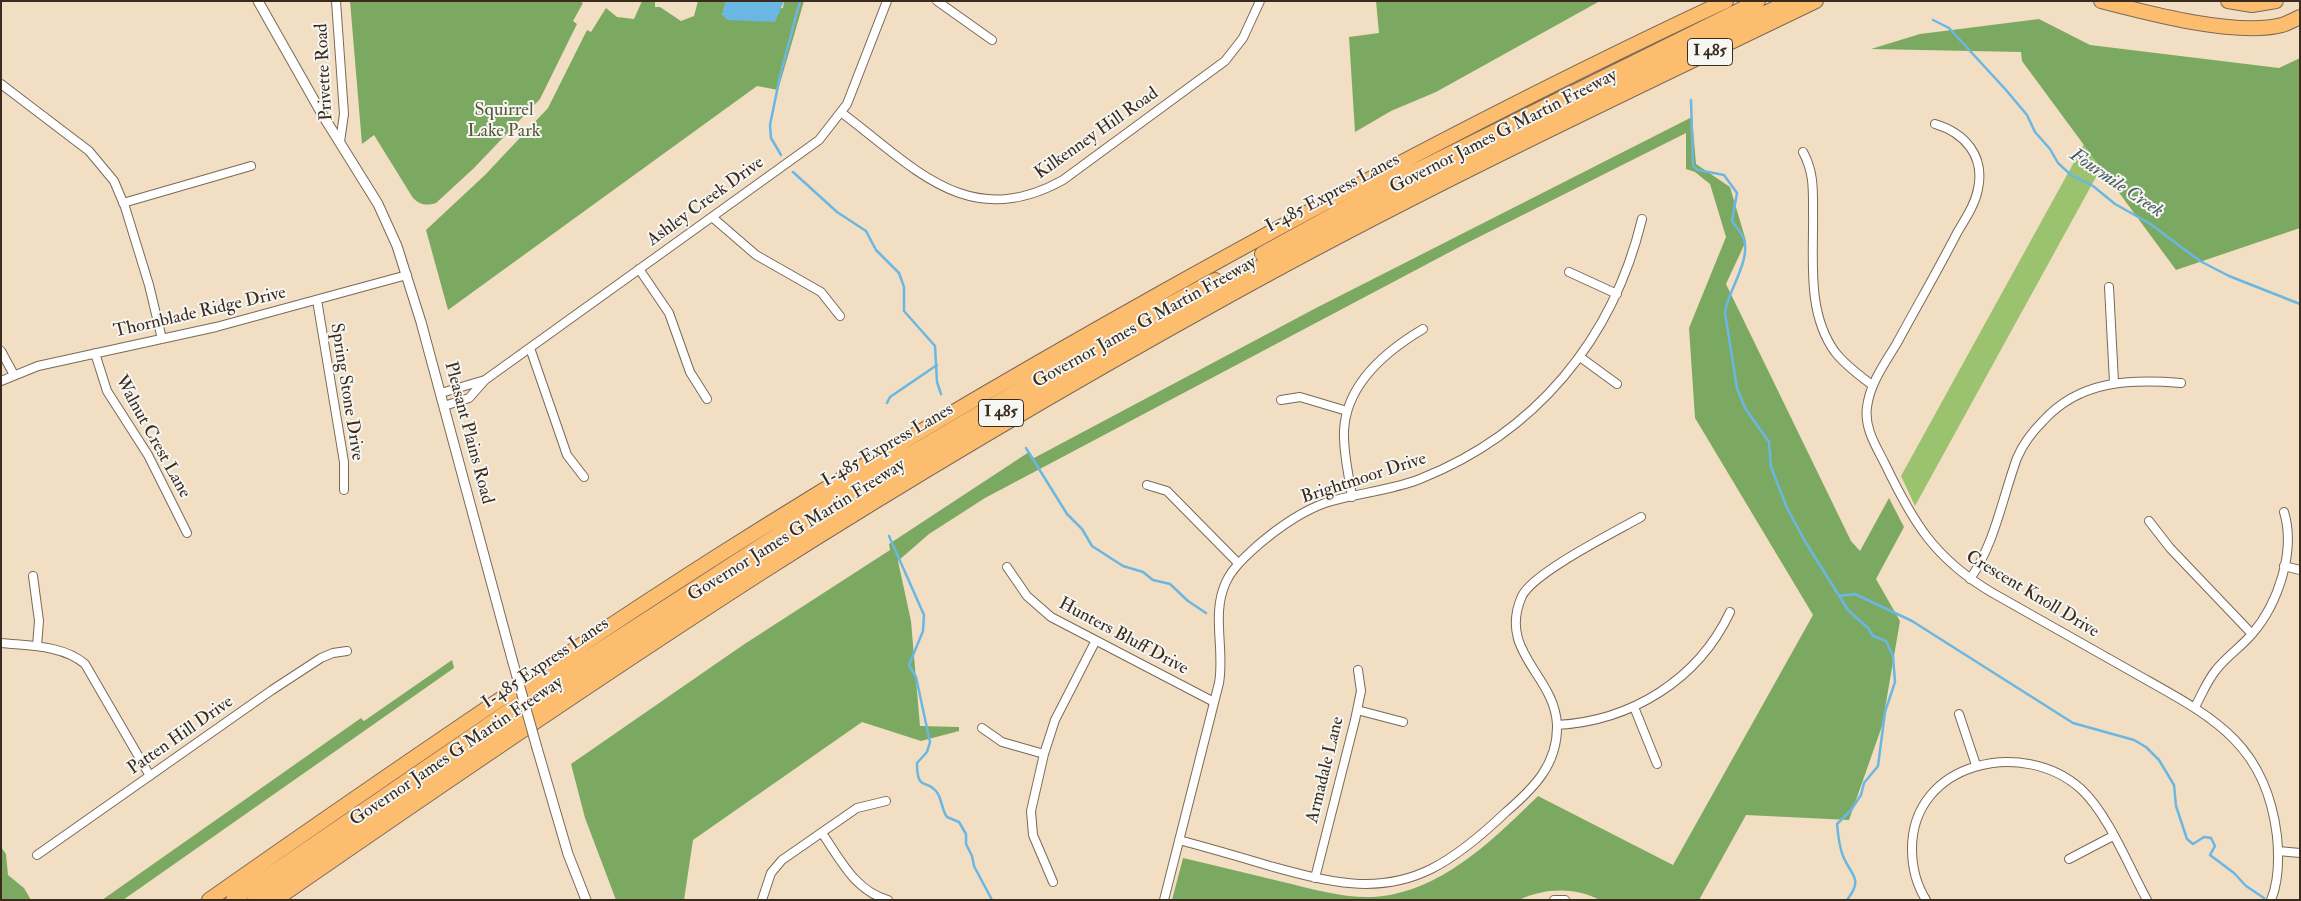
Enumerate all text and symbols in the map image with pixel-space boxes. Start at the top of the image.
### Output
street label: Privette Road [312,23,338,121]
road number: I 485 [1688,38,1732,66]
street label: Governor James G Martin Freeway [1387,65,1621,199]
street label: Kilkenney Hill Road [1031,83,1163,185]
park label: Squirrel Lake Park [468,100,540,142]
water label: Fourmile Creek [2065,144,2167,224]
street label: I-485 Express Lanes [1262,150,1404,238]
street label: Ashley Creek Drive [643,152,769,252]
street label: Governor James G Martin Freeway [1029,252,1261,394]
street label: Thornblade Ridge Drive [112,283,288,343]
street label: Spring Stone Drive [324,322,368,462]
street label: Pleasant Plains Road [439,359,497,507]
street label: Walnut Crest Lane [109,372,195,502]
road number: I 485 [978,399,1024,426]
street label: I-485 Express Lanes [818,400,958,492]
street label: Brightmoor Drive [1299,449,1429,509]
street label: Governor James G Martin Freeway [684,455,910,607]
street label: Crescent Knoll Drive [1961,547,2103,643]
street label: Hunters Bluff Drive [1054,594,1192,680]
street label: I-485 Express Lanes [478,614,614,714]
street label: Governor James G Martin Freeway [346,673,568,831]
street label: Patten Hill Drive [124,692,238,780]
street label: Armadale Lane [1302,715,1350,825]

